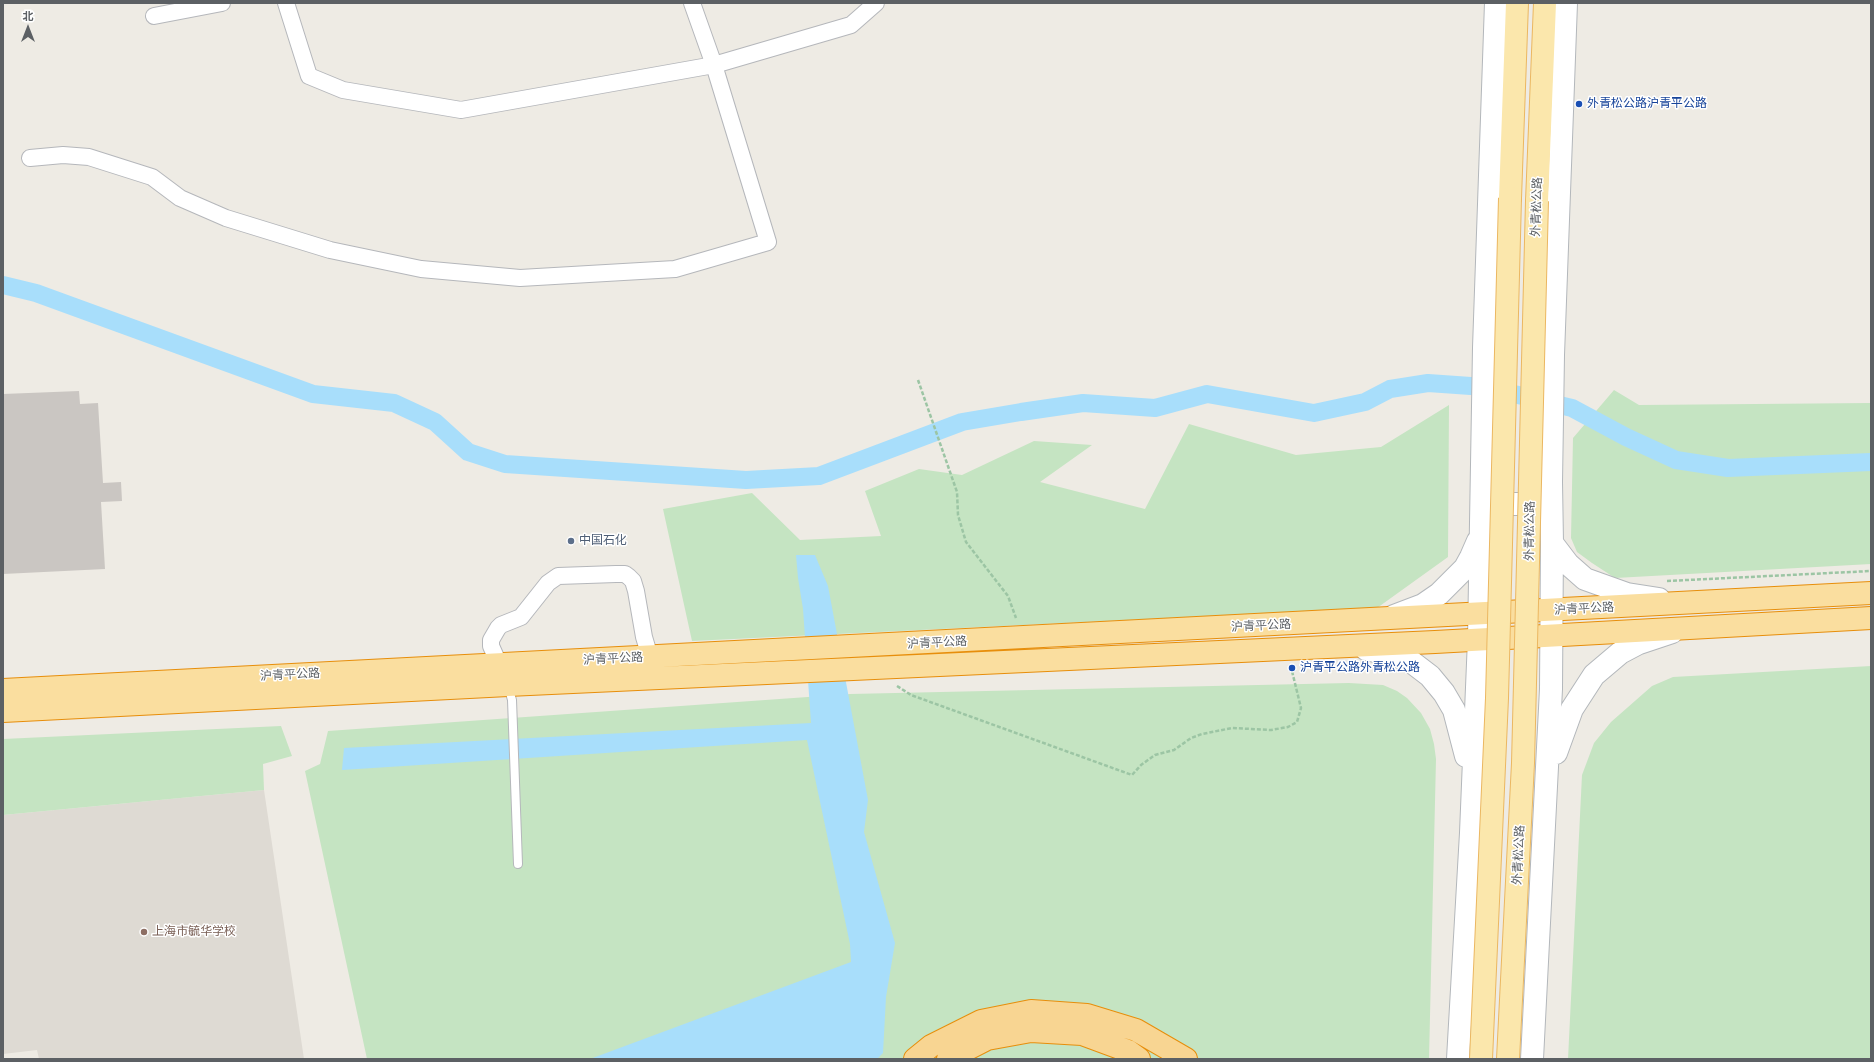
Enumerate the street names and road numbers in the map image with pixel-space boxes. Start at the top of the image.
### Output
street label: 外青松公路 [1529,177,1545,237]
street label: 外青松公路 [1522,501,1538,561]
street label: 沪青平公路 [1554,600,1614,618]
street label: 沪青平公路 [1231,617,1291,635]
street label: 沪青平公路 [907,634,967,652]
street label: 沪青平公路 [583,650,643,668]
street label: 沪青平公路 [260,666,320,684]
street label: 外青松公路 [1510,825,1528,885]

